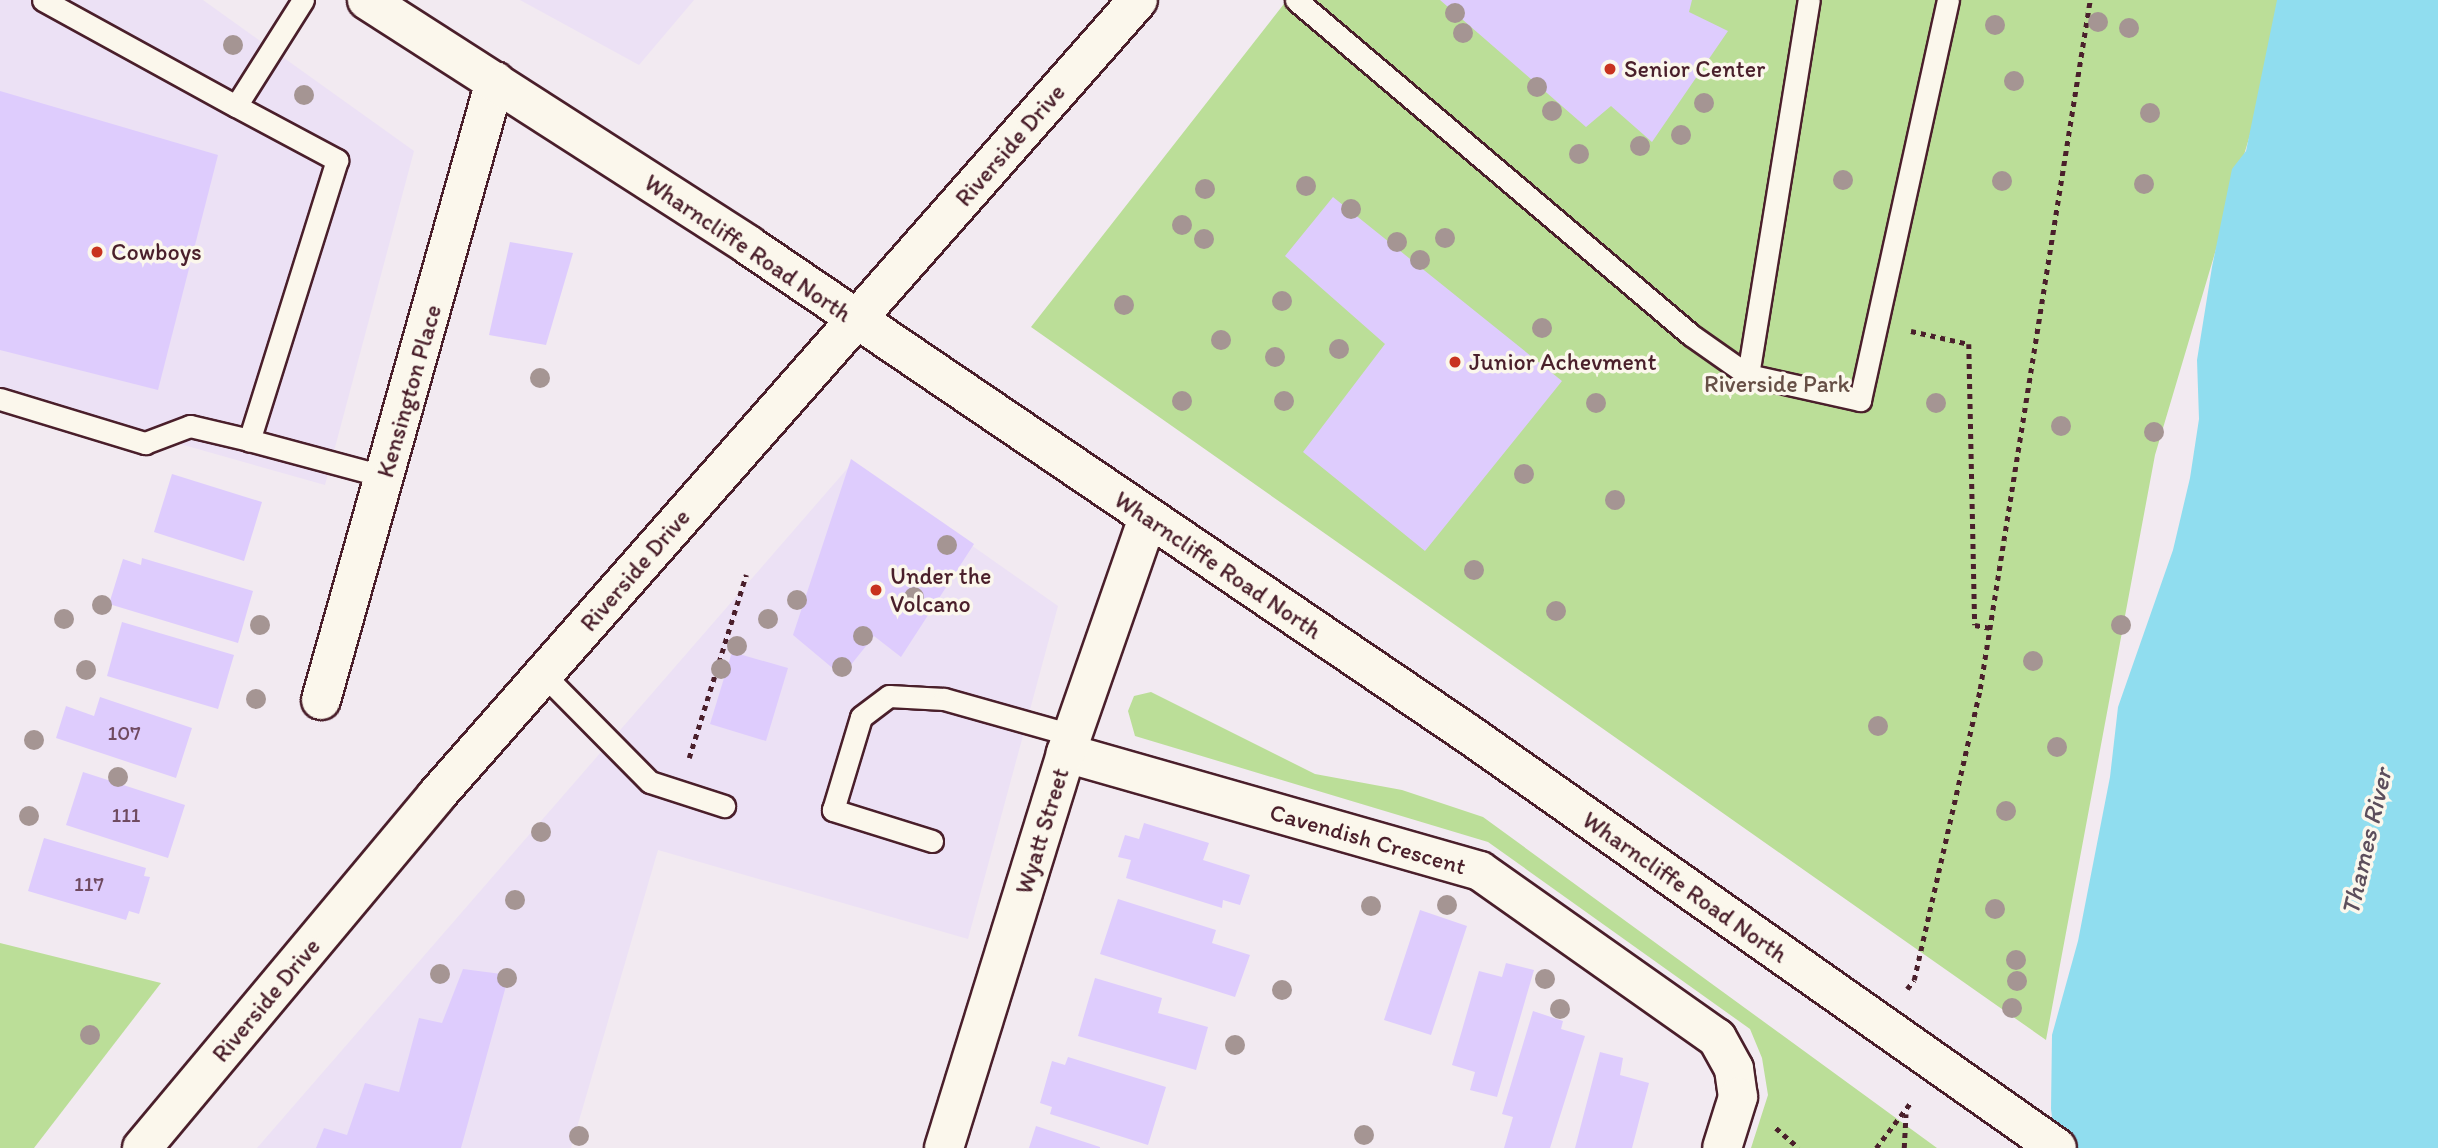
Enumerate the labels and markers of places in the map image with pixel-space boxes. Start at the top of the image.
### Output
place label: Senior Center [1624,55,1766,83]
marker: Senior Center [1602,61,1618,77]
place label: Cowboys [111,238,202,266]
marker: Cowboys [89,244,105,260]
place label: Junior Achevment [1469,348,1655,376]
marker: Junior Achevment [1447,354,1463,370]
place label: Under the Volcano [890,562,991,618]
marker: Under the Volcano [868,582,884,598]

